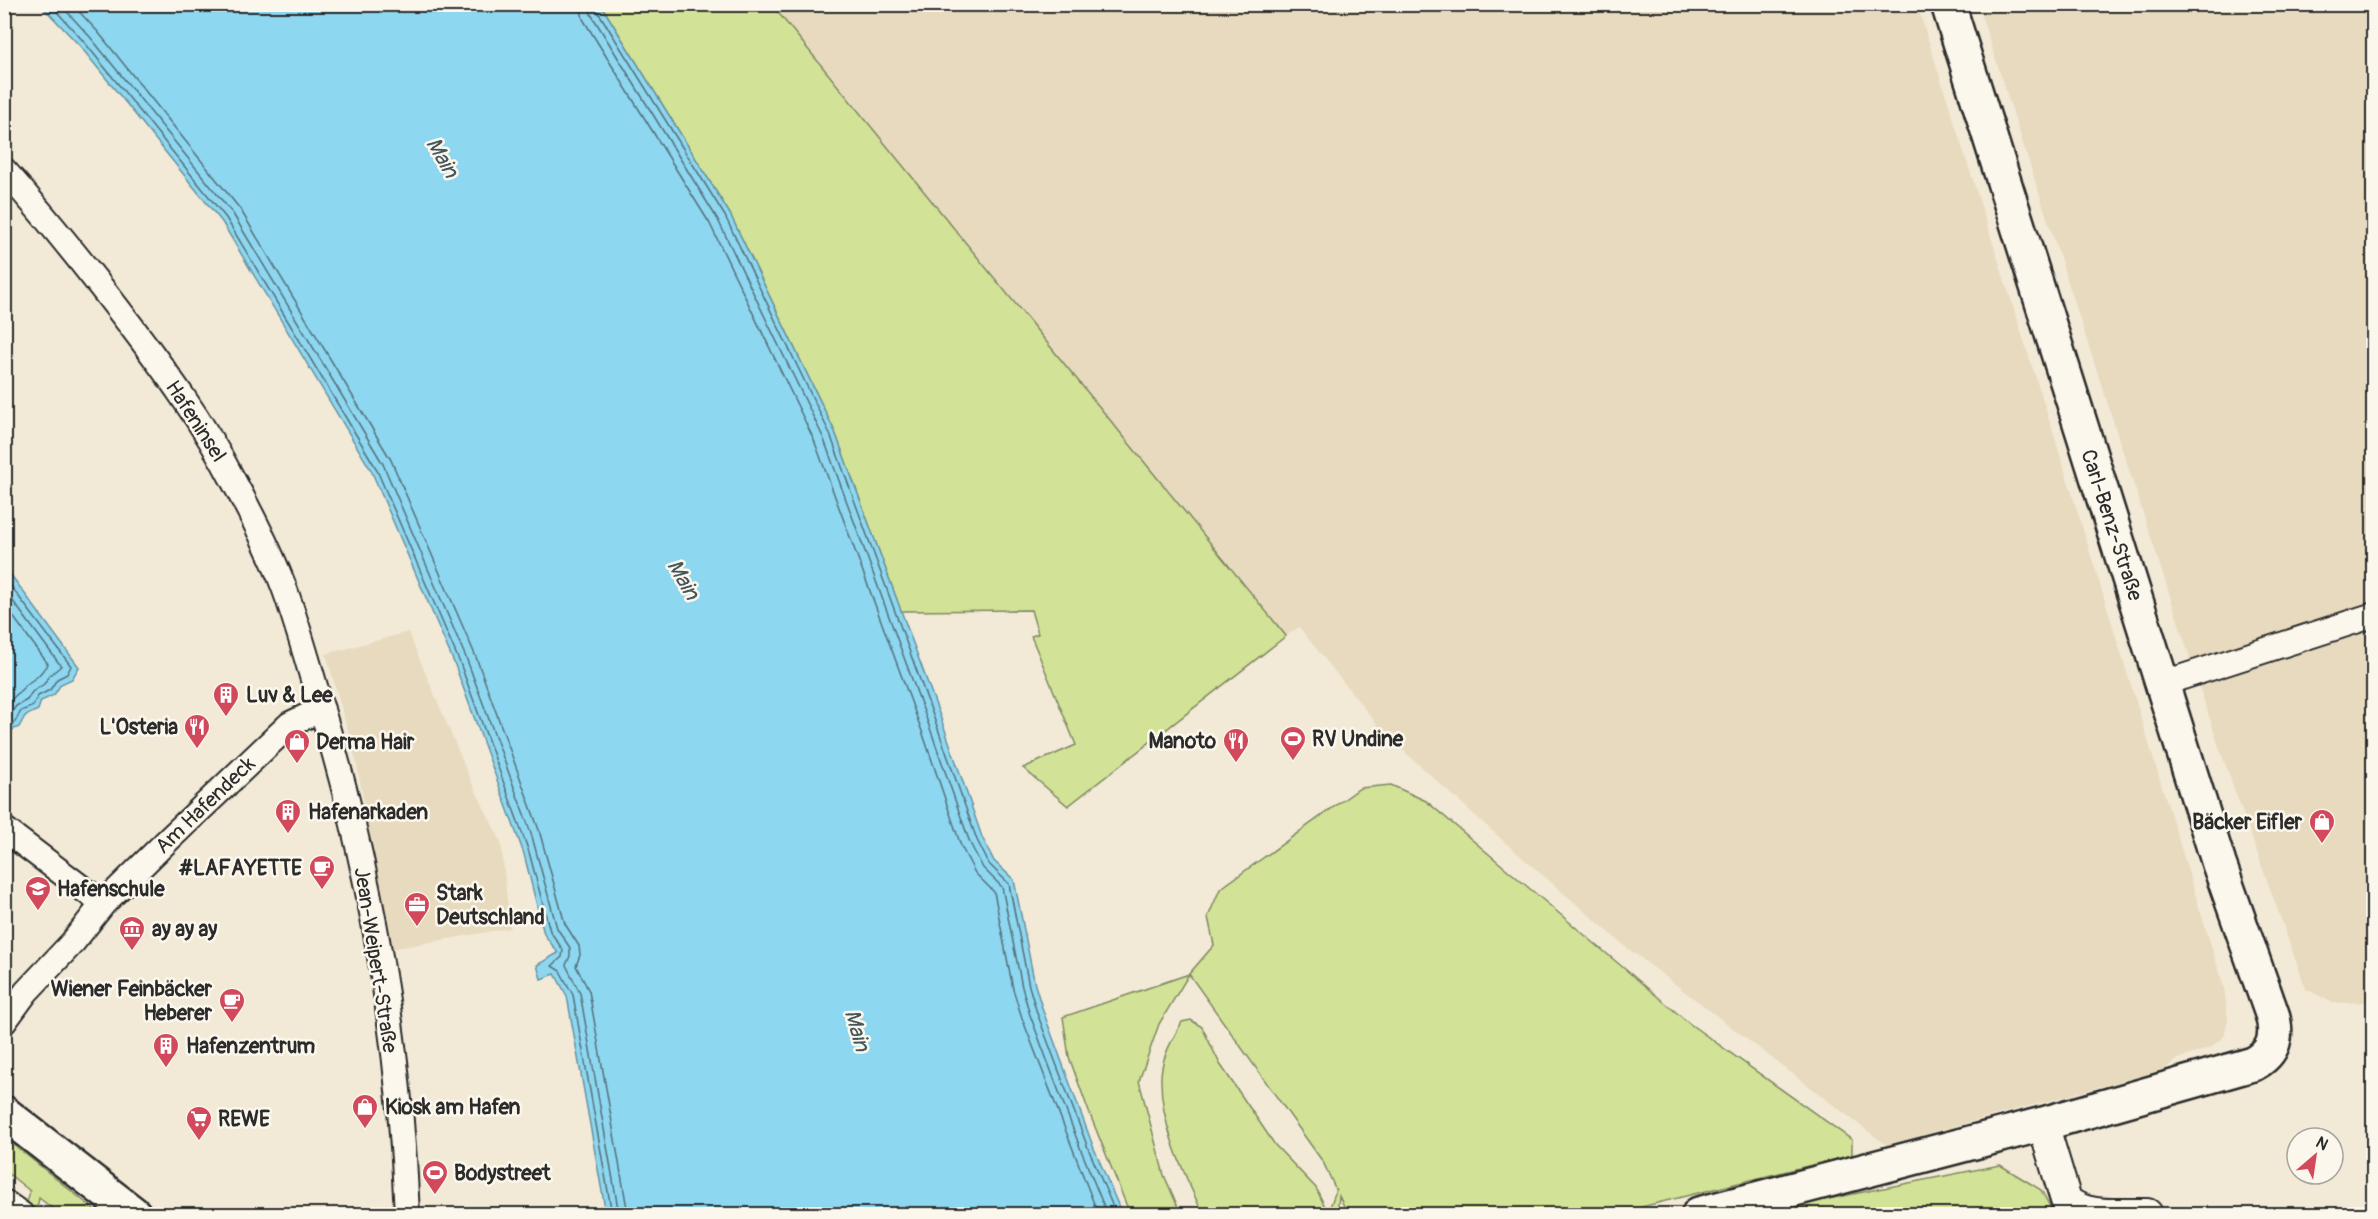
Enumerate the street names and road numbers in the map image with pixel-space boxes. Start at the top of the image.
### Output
street label: Hafeninsel [159,375,232,467]
street label: Carl-Benz-Straße [2074,446,2149,605]
street label: Am Hafendeck [150,751,261,860]
street label: Jean-Weipert-Straße [348,865,404,1055]

